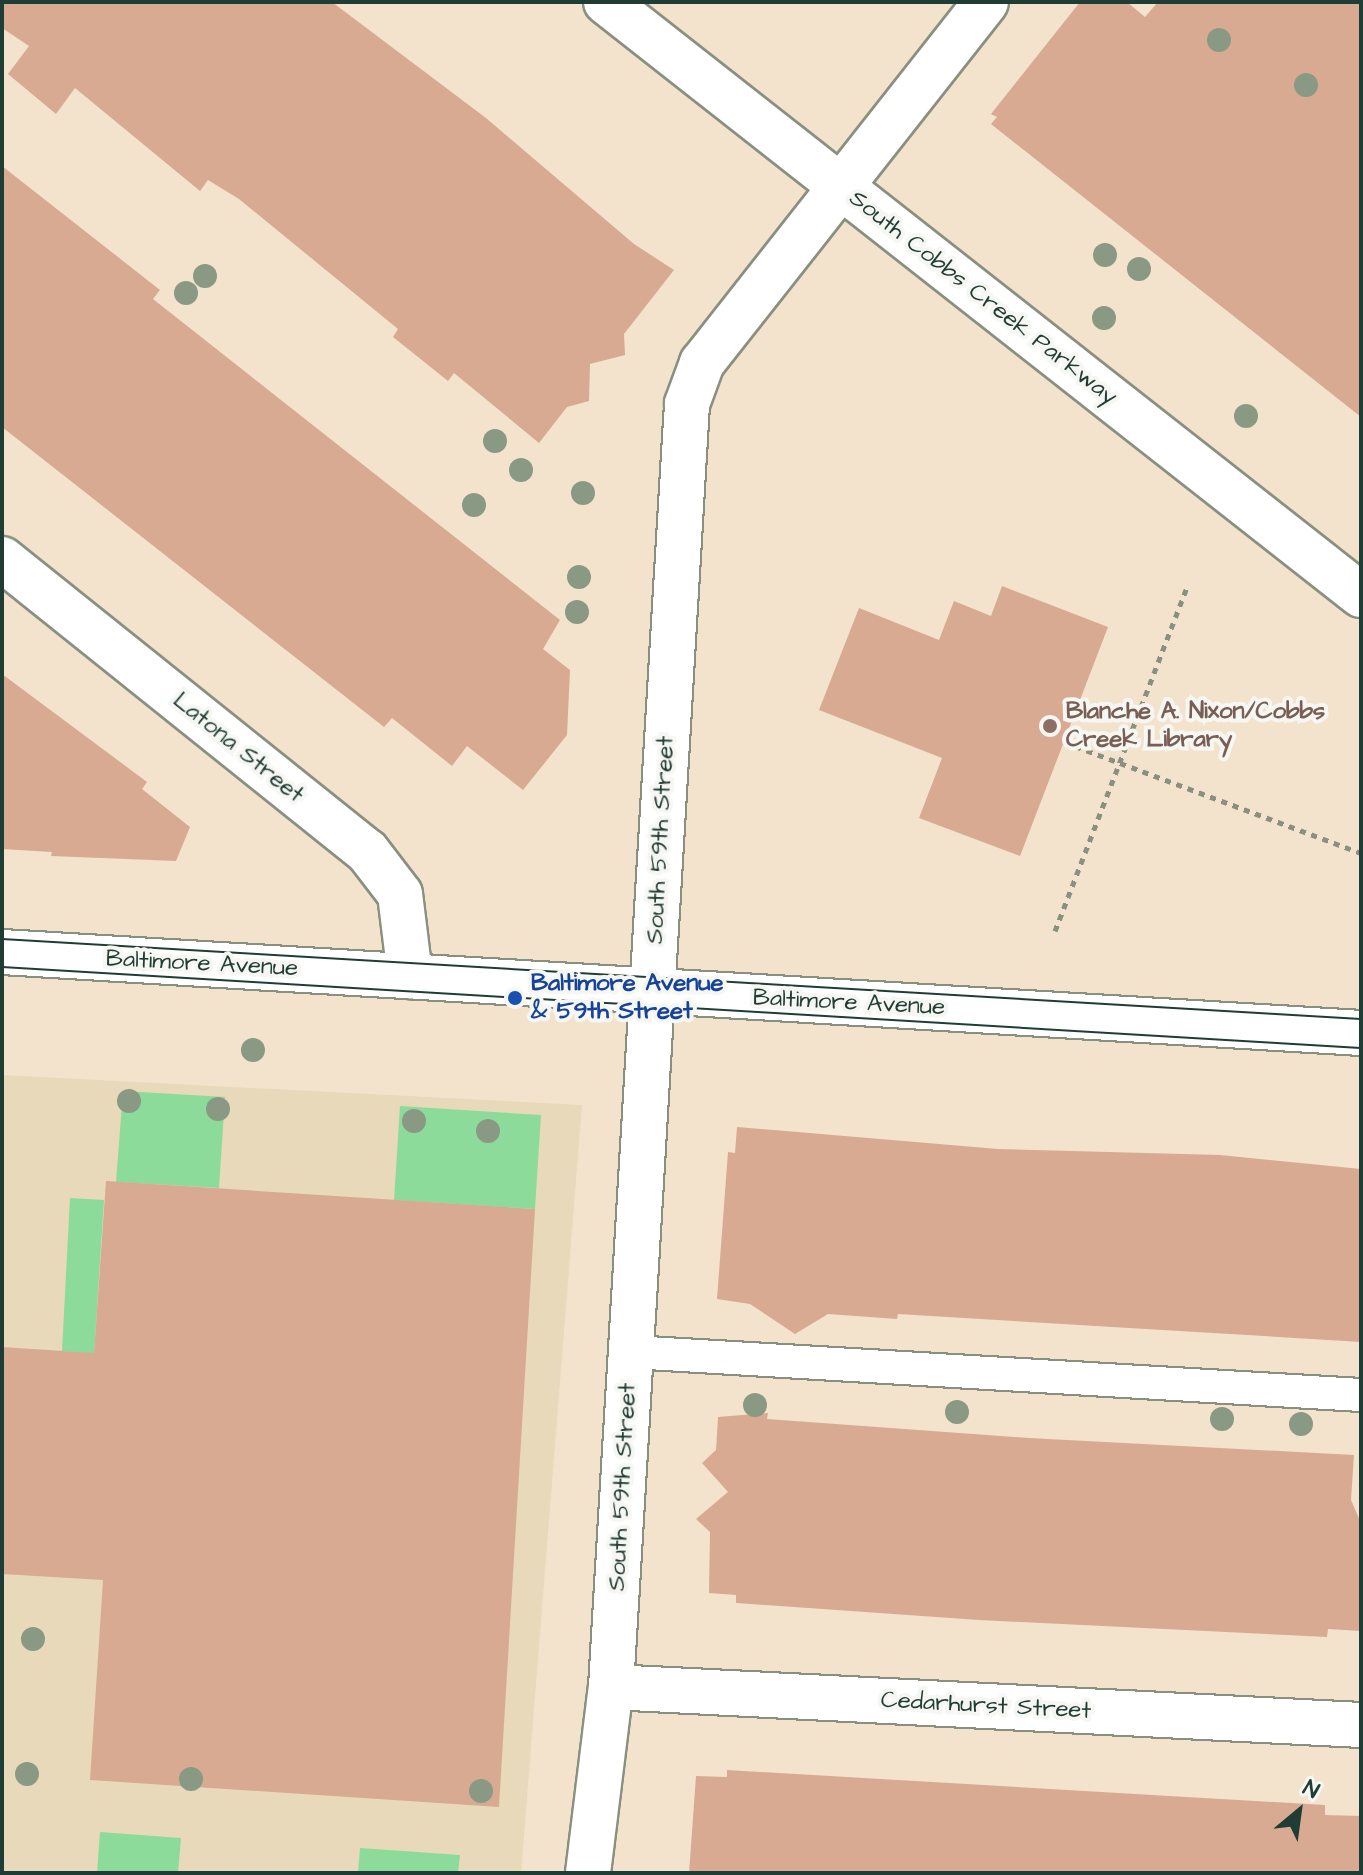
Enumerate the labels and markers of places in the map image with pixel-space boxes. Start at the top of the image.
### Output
place label: Blanche A. Nixon/Cobbs Creek Library [1066,698,1325,754]
marker: Blanche A. Nixon/Cobbs Creek Library [1041,717,1059,735]
place label: Baltimore Avenue & 59th Street [531,970,723,1026]
marker: Baltimore Avenue & 59th Street [506,989,524,1007]

